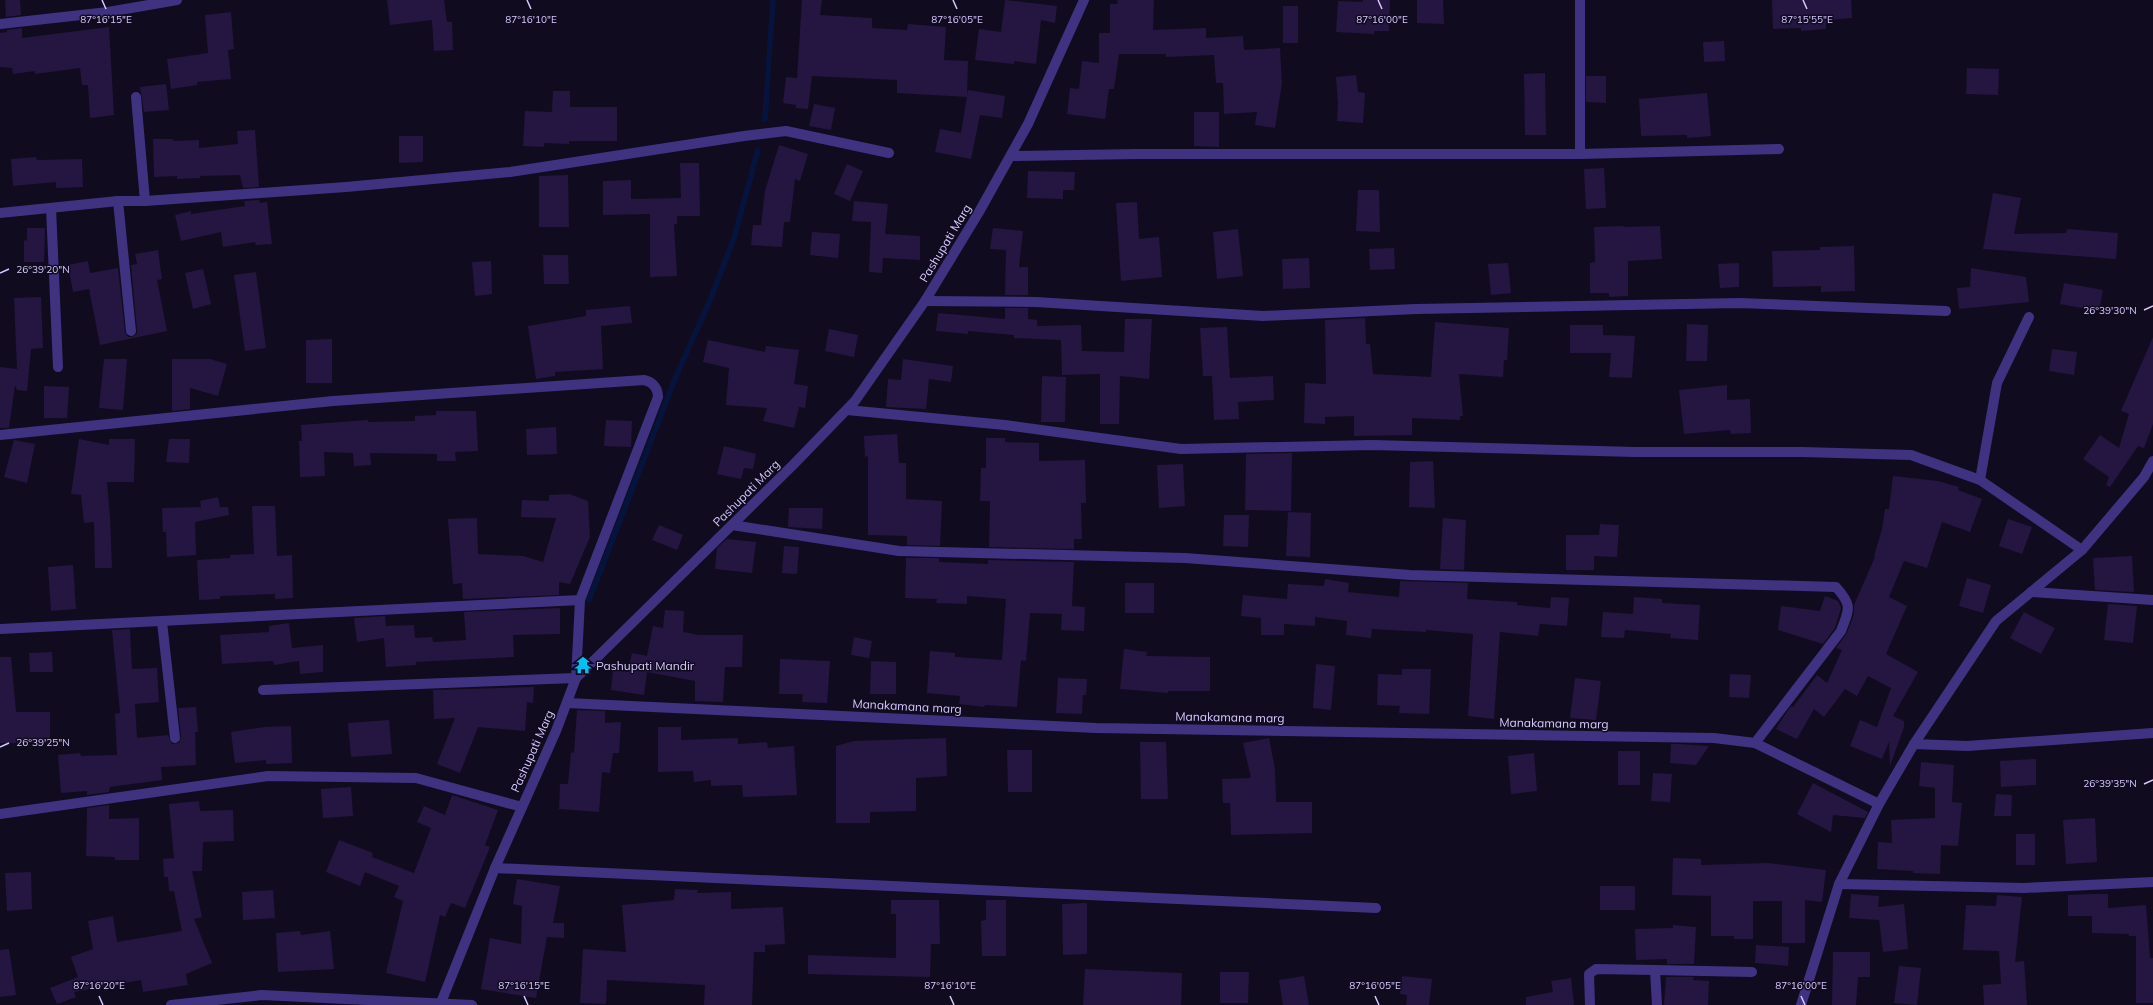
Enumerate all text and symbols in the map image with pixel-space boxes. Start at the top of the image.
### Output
text: 87°16'15"E [80,13,132,26]
text: 87°16'10"E [505,13,557,26]
text: 87°16'05"E [931,13,983,26]
text: 87°16'00"E [1356,13,1408,26]
text: 87°15'55"E [1781,13,1833,26]
street label: Pashupati Marg [916,201,974,285]
text: 26°39'20"N [16,263,70,276]
text: 26°39'30"N [2083,304,2137,317]
street label: Pashupati Marg [710,457,782,529]
temple icon: Pashupati Mandir [573,655,593,675]
place label: Pashupati Mandir [596,658,695,673]
street label: Manakamana marg [852,696,962,716]
street label: Pashupati Marg [507,708,557,794]
street label: Manakamana marg [1175,709,1285,725]
street label: Manakamana marg [1499,715,1609,731]
text: 26°39'25"N [16,736,70,749]
text: 26°39'35"N [2083,777,2137,790]
text: 87°16'20"E [73,979,125,992]
text: 87°16'15"E [498,979,550,992]
text: 87°16'10"E [924,979,976,992]
text: 87°16'05"E [1349,979,1401,992]
text: 87°16'00"E [1775,979,1827,992]

